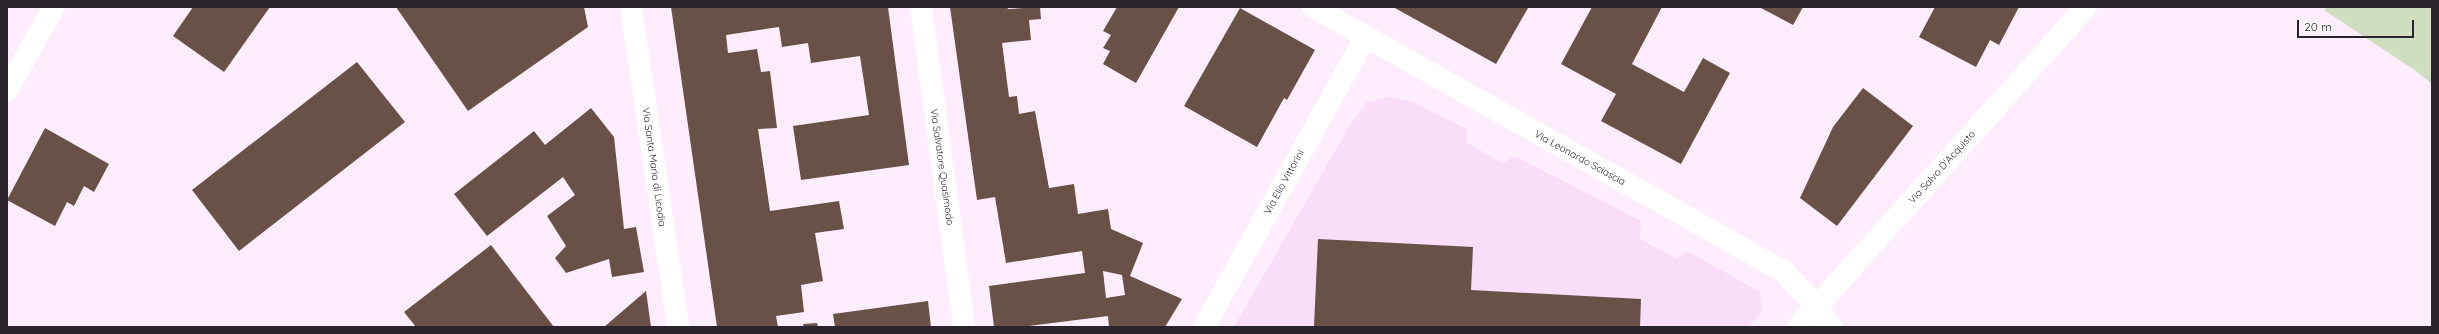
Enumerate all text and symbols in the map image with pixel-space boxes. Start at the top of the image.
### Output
scale bar [2299,12,2416,38]
text: 20 m [2304,19,2332,34]
street label: Via Santa Maria di Licodia [640,107,668,227]
street label: Via Salvatore Quasimodo [928,108,956,226]
street label: Via Leonardo Sciascia [1533,128,1627,188]
street label: Via Salvo D'Acquisto [1906,128,1978,206]
street label: Via Elio Vittorini [1261,148,1307,216]

